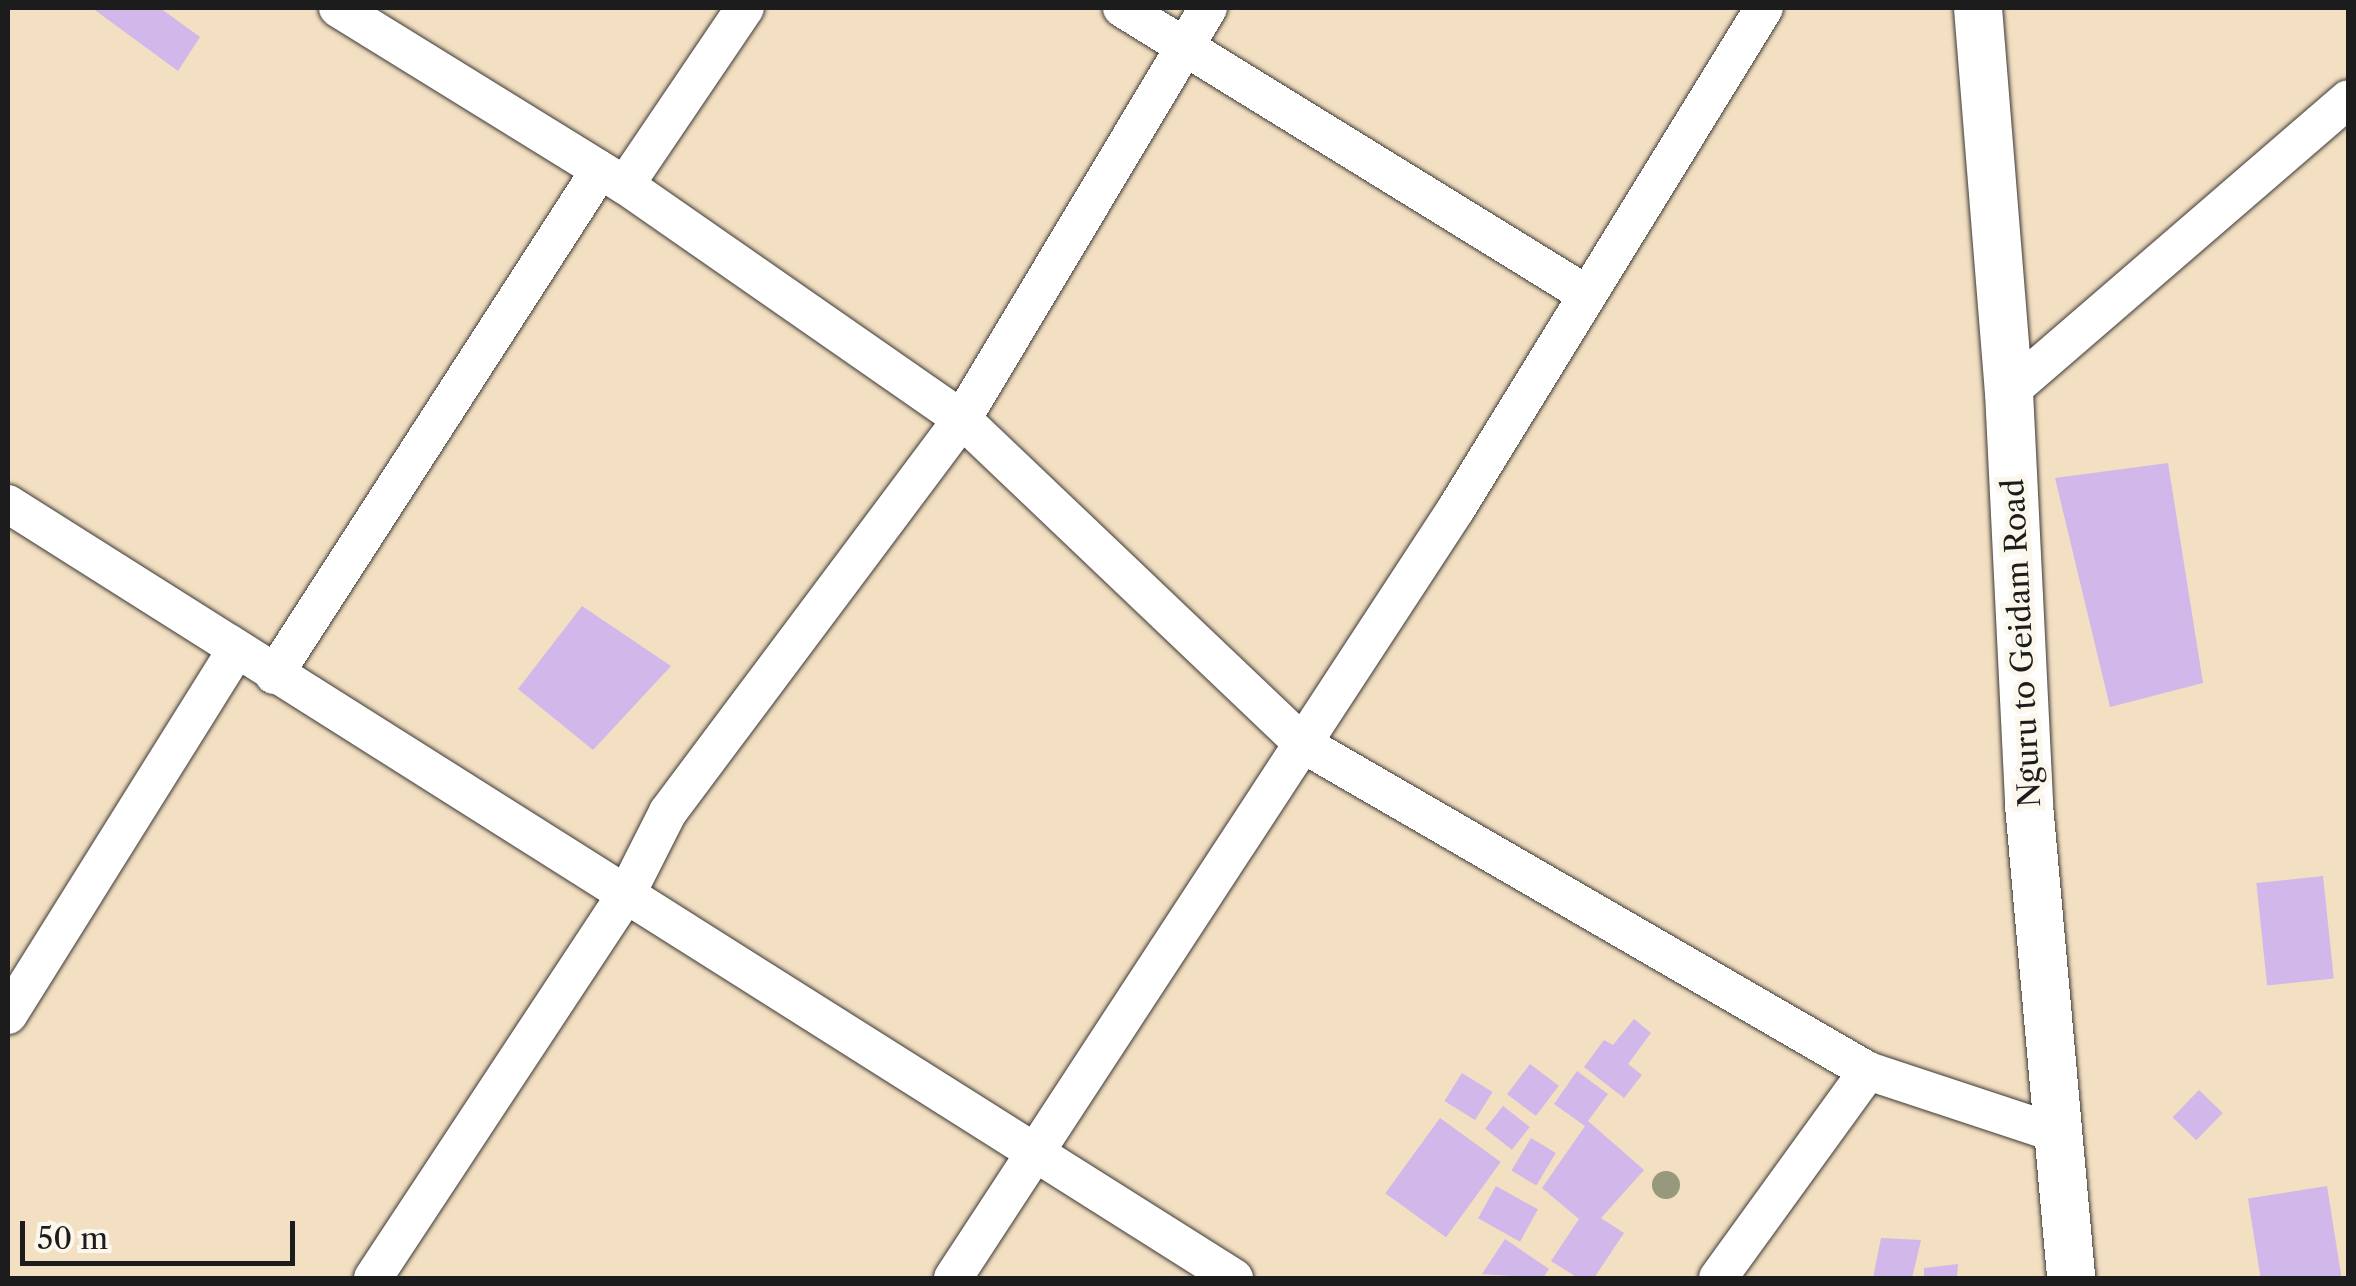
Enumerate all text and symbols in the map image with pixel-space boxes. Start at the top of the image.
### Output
street label: Nguru to Geidam Road [1995,478,2049,808]
scale bar [25,1201,300,1263]
text: 50 m [37,1220,108,1257]

